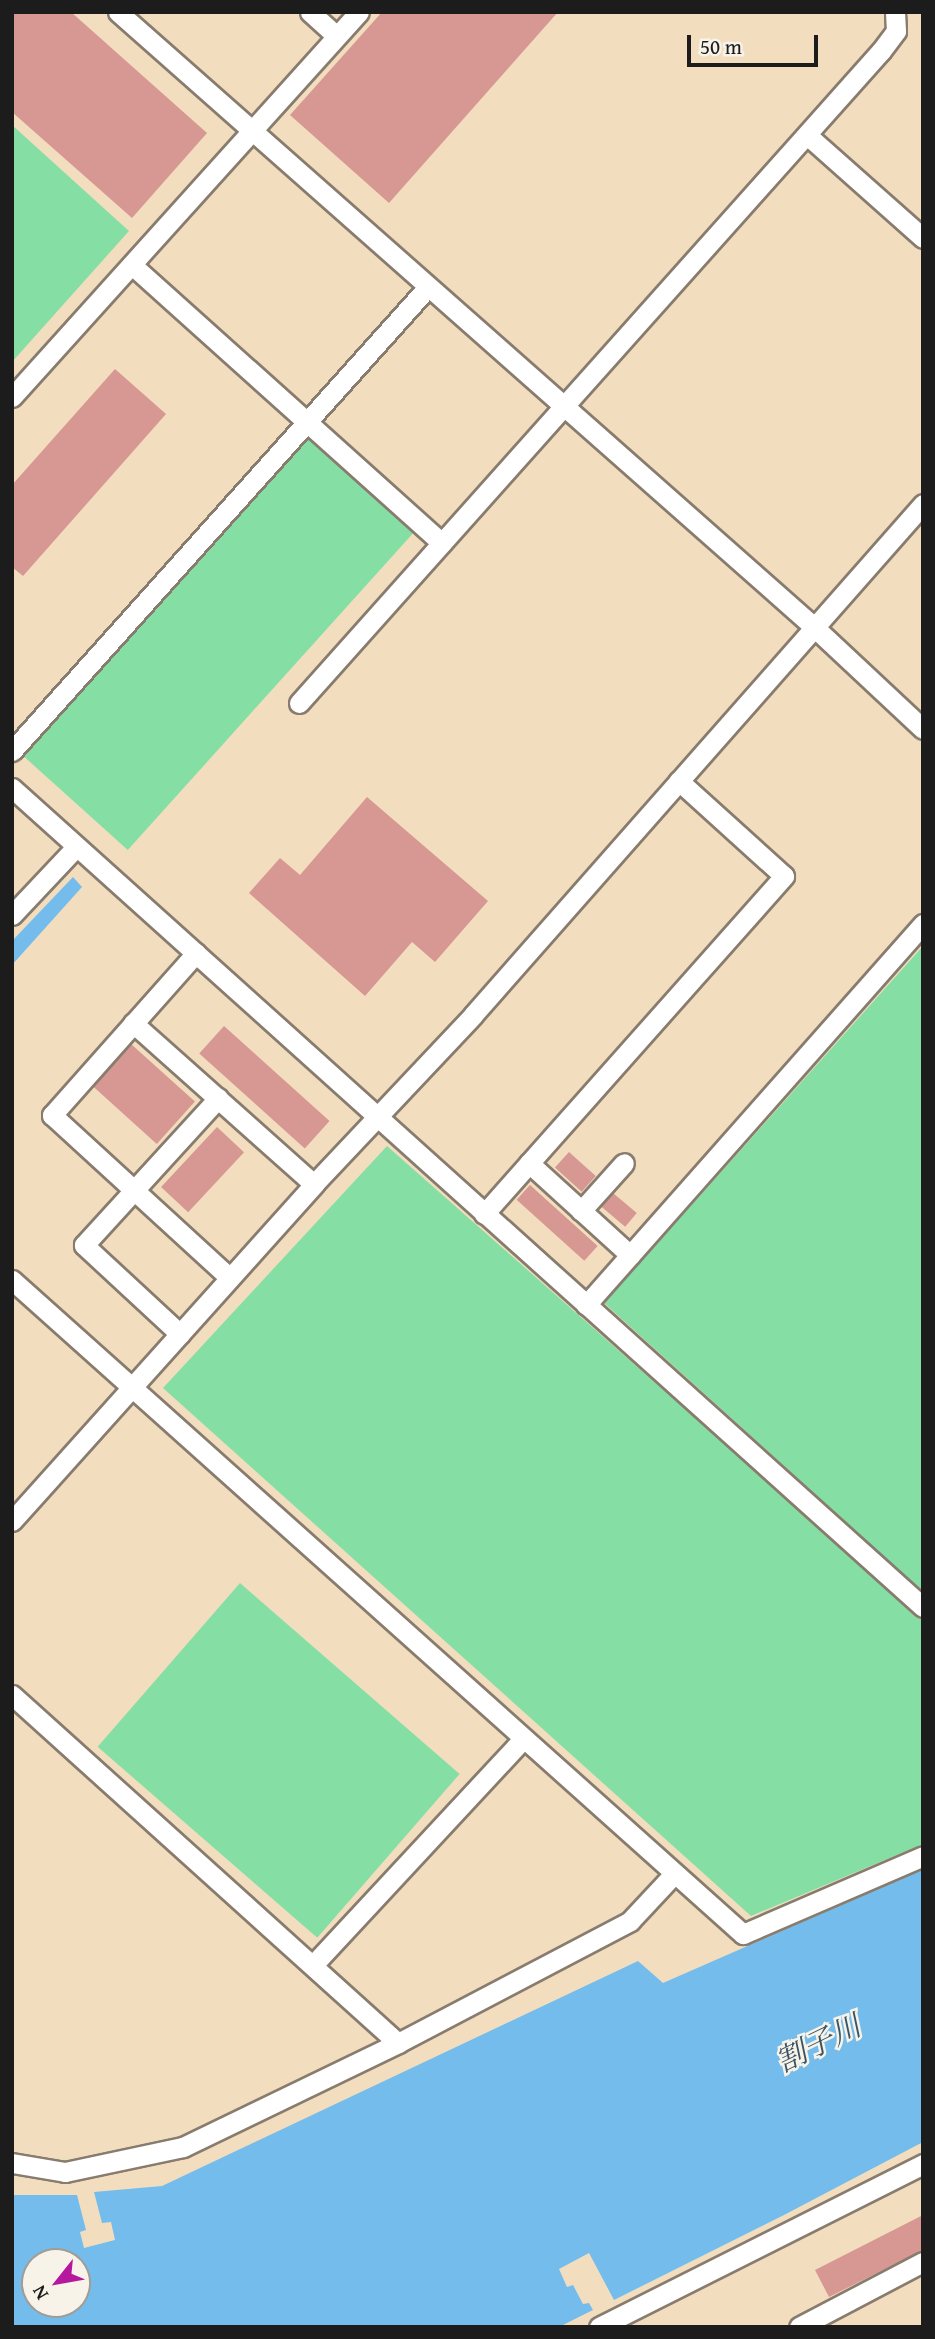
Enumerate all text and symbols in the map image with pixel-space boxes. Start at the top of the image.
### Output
scale bar [690,21,821,65]
text: 50 m [700,31,742,62]
water label: 割子川 [770,2007,866,2079]
north arrow [21,2248,91,2318]
text: N [24,2280,55,2305]

